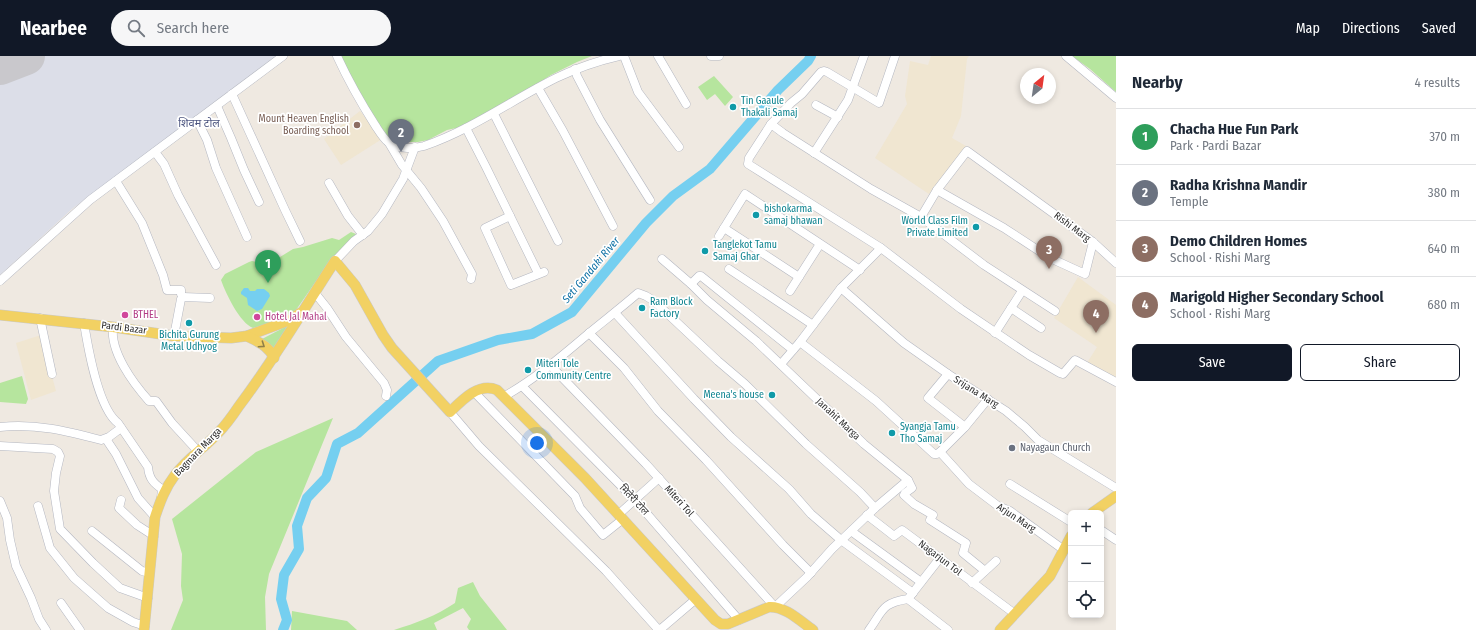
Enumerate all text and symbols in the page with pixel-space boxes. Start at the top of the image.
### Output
search box [111,10,391,46]
text: Nearbee [20,17,87,40]
icon: search [125,17,147,39]
text: Search here [157,19,229,37]
text: Map [1296,20,1320,37]
text: Directions [1342,20,1400,37]
text: Saved [1422,20,1456,37]
north arrow [1020,68,1056,104]
text: Nearby [1132,72,1183,93]
text: 4 results [1414,75,1460,90]
place label: Tin Gaaule Thakali Samaj [741,95,798,119]
marker: Tin Gaaule Thakali Samaj [728,102,738,112]
place label: Mount Heaven English Boarding school [259,113,349,137]
district label: शिवम टोल [178,117,220,130]
pin: 2 [388,119,414,152]
marker: Mount Heaven English Boarding school [352,120,362,130]
text: Chacha Hue Fun Park [1170,120,1298,138]
text: 1 [1142,129,1148,144]
text: 370 m [1429,129,1460,144]
text: Park · Pardi Bazar [1170,138,1261,153]
text: Radha Krishna Mandir [1170,176,1307,194]
text: 2 [1142,185,1148,200]
text: 380 m [1428,185,1460,200]
text: Temple [1170,194,1208,209]
place label: bishokarma samaj bhawan [764,203,823,227]
street label: Rishi Marg [1051,209,1093,245]
marker: bishokarma samaj bhawan [751,210,761,220]
place label: World Class Film Private Limited [901,215,968,239]
marker: World Class Film Private Limited [971,222,981,232]
text: Demo Children Homes [1170,232,1307,250]
water label: Seti Gandaki River [559,233,623,306]
pin: 3 [1036,236,1062,269]
place label: Tanglekot Tamu Samaj Ghar [713,239,777,263]
text: 3 [1142,241,1148,256]
text: 640 m [1427,241,1460,256]
marker: Tanglekot Tamu Samaj Ghar [700,246,710,256]
pin: 1 [255,250,281,283]
text: School · Rishi Marg [1170,250,1270,265]
text: Marigold Higher Secondary School [1170,288,1384,306]
place label: Ram Block Factory [650,296,693,320]
text: 4 [1142,297,1148,312]
text: 680 m [1427,297,1460,312]
pin: 4 [1083,300,1109,333]
marker: Ram Block Factory [637,303,647,313]
text: School · Rishi Marg [1170,306,1270,321]
place label: BTHEL [133,309,159,321]
marker: BTHEL [120,310,130,320]
place label: Hotel Jal Mahal [265,311,327,323]
marker: Hotel Jal Mahal [252,312,262,322]
marker: Bichita Gurung Metal Udhyog [184,318,194,328]
street label: Pardi Bazar [101,319,148,337]
place label: Bichita Gurung Metal Udhyog [159,329,219,353]
one-way arrow [258,340,265,348]
button: Save [1132,344,1292,381]
button: Share [1300,344,1460,381]
place label: Miteri Tole Community Centre [536,358,611,382]
marker: Miteri Tole Community Centre [523,365,533,375]
street label: Srijana Marg [951,373,1001,411]
place label: Meena's house [703,389,764,401]
marker: Meena's house [767,390,777,400]
street label: Janahit Marga [813,396,863,443]
place label: Syangja Tamu Tho Samaj [900,421,956,445]
street label: Bagmara Marga [172,425,224,479]
marker: Syangja Tamu Tho Samaj [887,428,897,438]
your location [527,433,547,453]
place label: Nayagaun Church [1020,442,1090,454]
marker: Nayagaun Church [1007,443,1017,453]
street label: मितेरी टोल [617,482,651,518]
street label: Miteri Tol [662,483,696,519]
street label: Arjun Marg [994,501,1038,535]
map controls [1068,510,1104,618]
button: + [1068,510,1104,546]
street label: Nagarjun Tol [916,538,964,578]
button: − [1068,546,1104,582]
button: locate [1068,582,1104,618]

